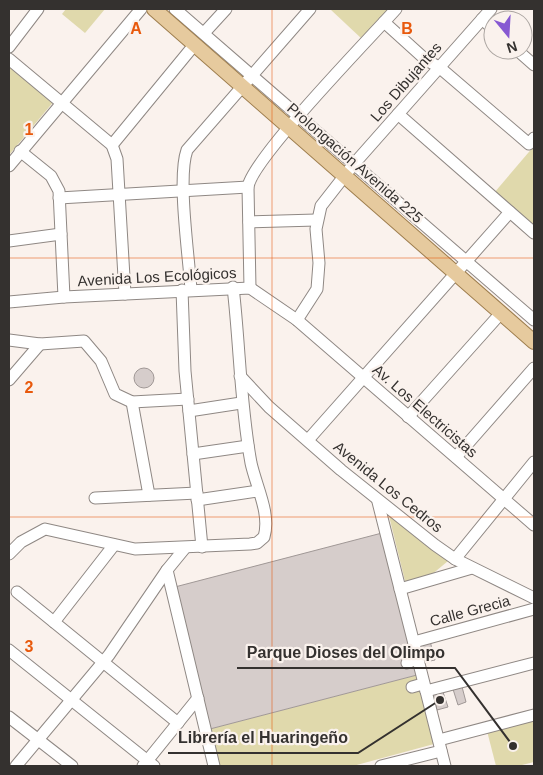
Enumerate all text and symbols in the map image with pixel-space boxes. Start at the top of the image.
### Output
north arrow [483,10,533,60]
text: A [130,20,142,37]
text: B [401,20,413,37]
text: N [505,38,519,57]
street label: Los Dibujantes [367,39,445,125]
street label: Prolongación Avenida 225 [284,99,427,226]
text: 1 [25,121,34,138]
street label: Avenida Los Ecológicos [77,264,237,289]
street label: Av. Los Electricistas [370,361,481,461]
text: 2 [25,379,34,396]
street label: Avenida Los Cedros [331,438,446,536]
street label: Calle Grecia [428,591,513,629]
callout: Parque Dioses del Olimpo [237,637,455,668]
text: 3 [25,638,34,655]
text: Parque Dioses del Olimpo [247,644,445,661]
callout: Librería el Huaringeño [168,722,358,753]
text: Librería el Huaringeño [178,729,348,746]

